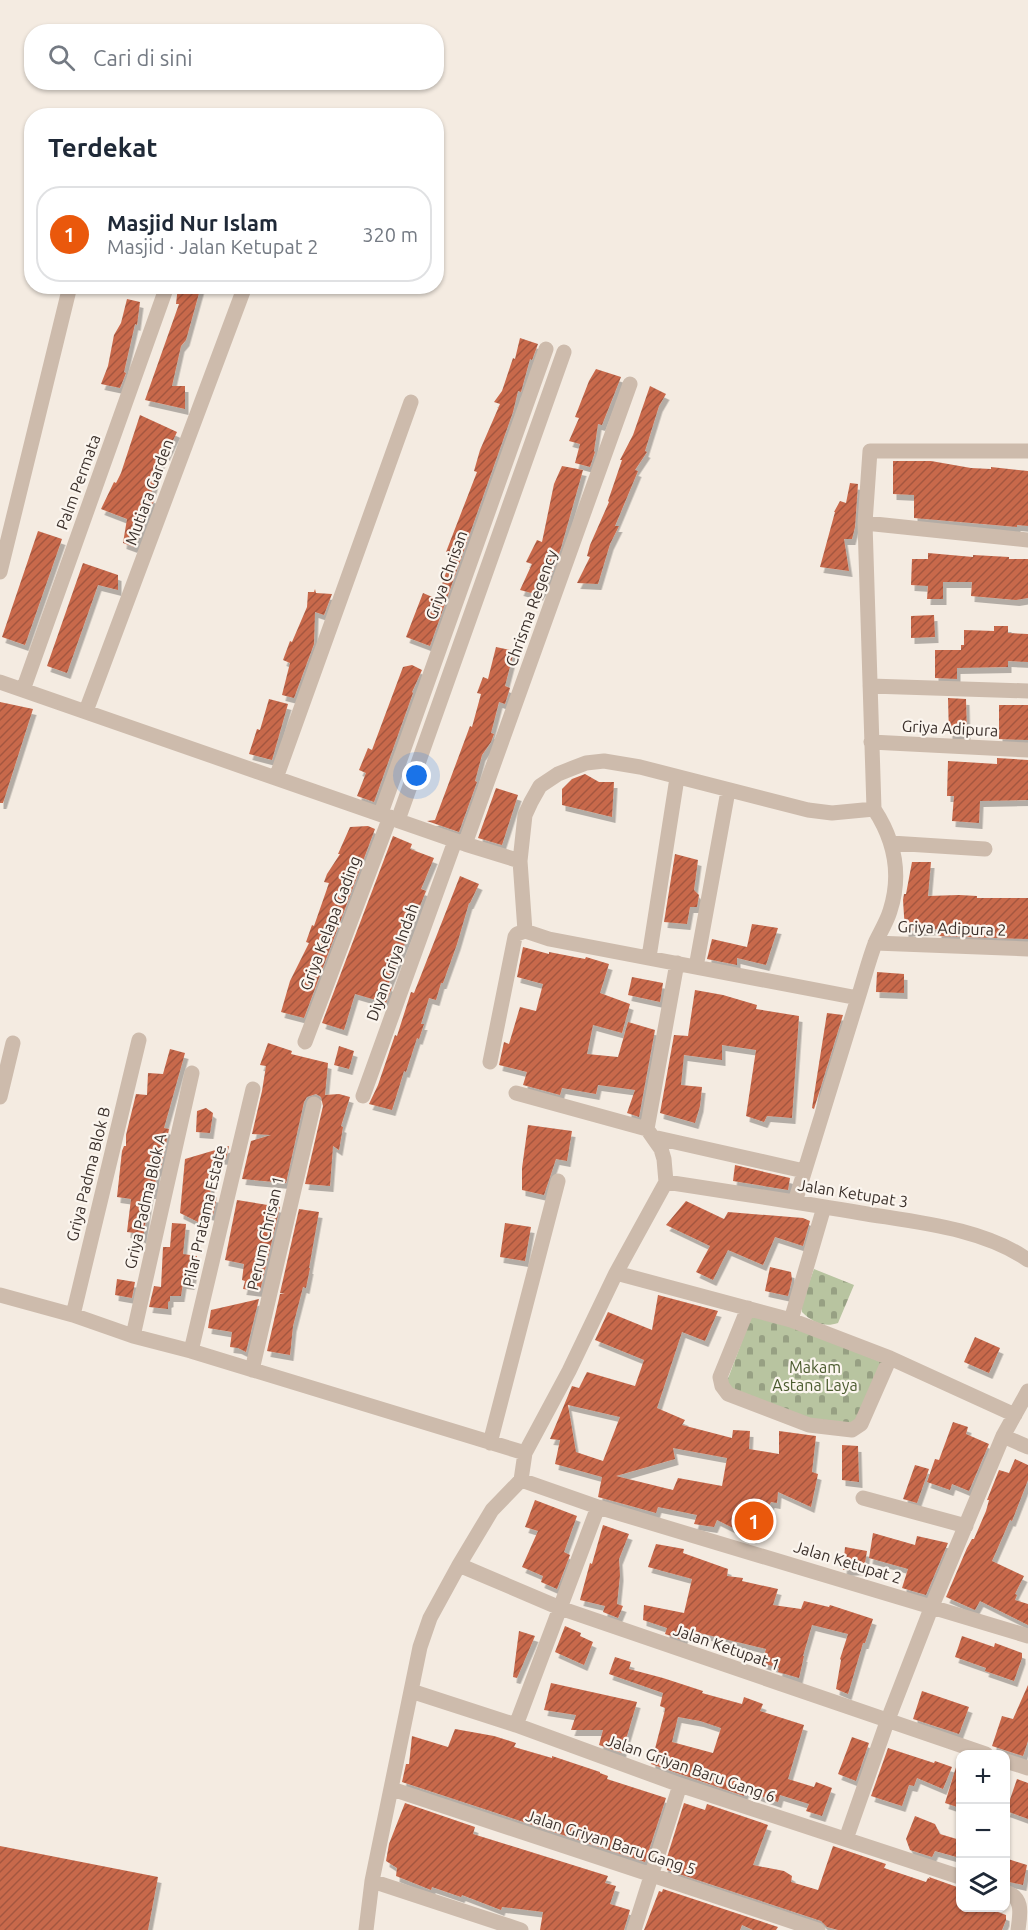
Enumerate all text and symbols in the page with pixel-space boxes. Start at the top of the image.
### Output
search box [24,24,444,90]
icon: search [45,41,78,74]
text: Cari di sini [93,45,193,70]
text: Terdekat [48,133,158,162]
text: Masjid Nur Islam [107,210,278,235]
text: 1 [64,223,75,246]
text: 320 m [362,223,418,246]
text: Masjid · Jalan Ketupat 2 [107,235,318,258]
street label: Palm Permata [52,432,104,532]
street label: Mutiara Garden [121,436,177,548]
street label: Griya Chrisan [422,528,470,622]
street label: Chrisma Regency [502,547,561,669]
street label: Griya Adipura [901,716,999,740]
your location [402,761,431,790]
street label: Griya Kelapa Gading [296,853,364,993]
street label: Diyan Griya Indah [362,901,422,1023]
street label: Griya Adipura 2 [897,917,1007,939]
street label: Griya Padma Blok B [63,1105,113,1243]
street label: Griya Padma Blok A [121,1131,169,1271]
street label: Pilar Pratama Estate [179,1143,229,1289]
street label: Perum Chrisan 1 [243,1174,287,1292]
street label: Jalan Ketupat 3 [796,1175,910,1211]
park label: Makam Astana Laya [772,1358,858,1394]
pin: 1 [734,1498,774,1544]
street label: Jalan Ketupat 2 [792,1537,904,1587]
street label: Jalan Ketupat 1 [671,1620,783,1674]
street label: Jalan Griyan Baru Gang 6 [604,1731,778,1805]
map controls [956,1750,1010,1912]
button: + [956,1750,1010,1804]
button: − [956,1804,1010,1858]
street label: Jalan Griyan Baru Gang 5 [524,1806,698,1878]
button: layers [956,1858,1010,1912]

